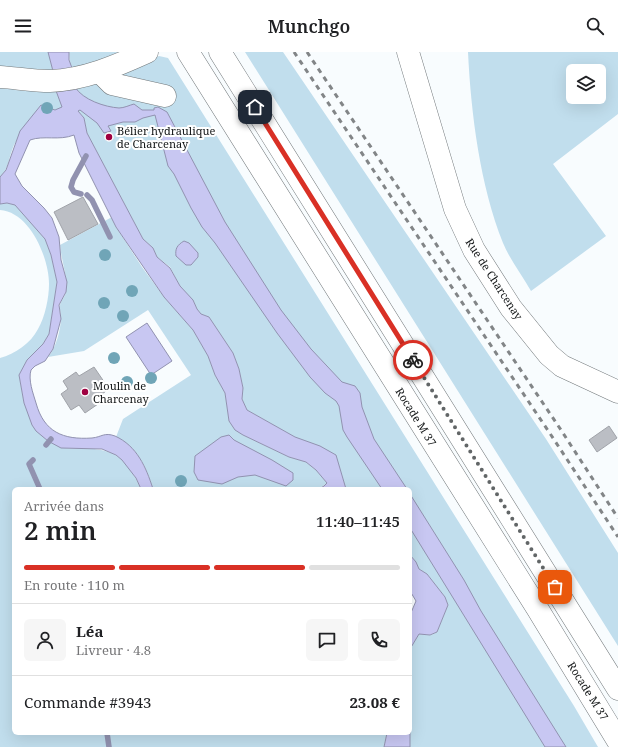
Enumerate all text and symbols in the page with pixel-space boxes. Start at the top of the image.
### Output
text: Munchgo [268,14,350,38]
icon: menu [12,15,34,37]
icon: search [584,15,606,37]
map controls [566,64,606,104]
button: layers [566,64,606,104]
pin [238,90,272,124]
icon: home [244,96,266,118]
place label: Bélier hydraulique de Charcenay [117,123,215,151]
marker: Bélier hydraulique de Charcenay [104,132,114,142]
street label: Rue de Charcenay [462,235,527,323]
courier [393,340,433,380]
icon: bike [402,349,424,371]
place label: Moulin de Charcenay [93,378,149,406]
street label: Rocade M 37 [393,385,440,449]
marker: Moulin de Charcenay [80,387,90,397]
text: Arrivée dans [24,497,104,515]
text: 11:40–11:45 [316,511,400,531]
text: 2 min [24,512,97,548]
pin [538,570,572,604]
text: En route · 110 m [24,576,125,594]
icon: bag [544,576,566,598]
button: person [24,619,66,661]
button: chat [306,619,348,661]
button: phone [358,619,400,661]
text: Léa [76,621,103,641]
text: Livreur · 4.8 [76,641,151,659]
street label: Rocade M 37 [565,659,612,723]
text: Commande #3943 [24,692,151,712]
text: 23.08 € [349,692,400,712]

